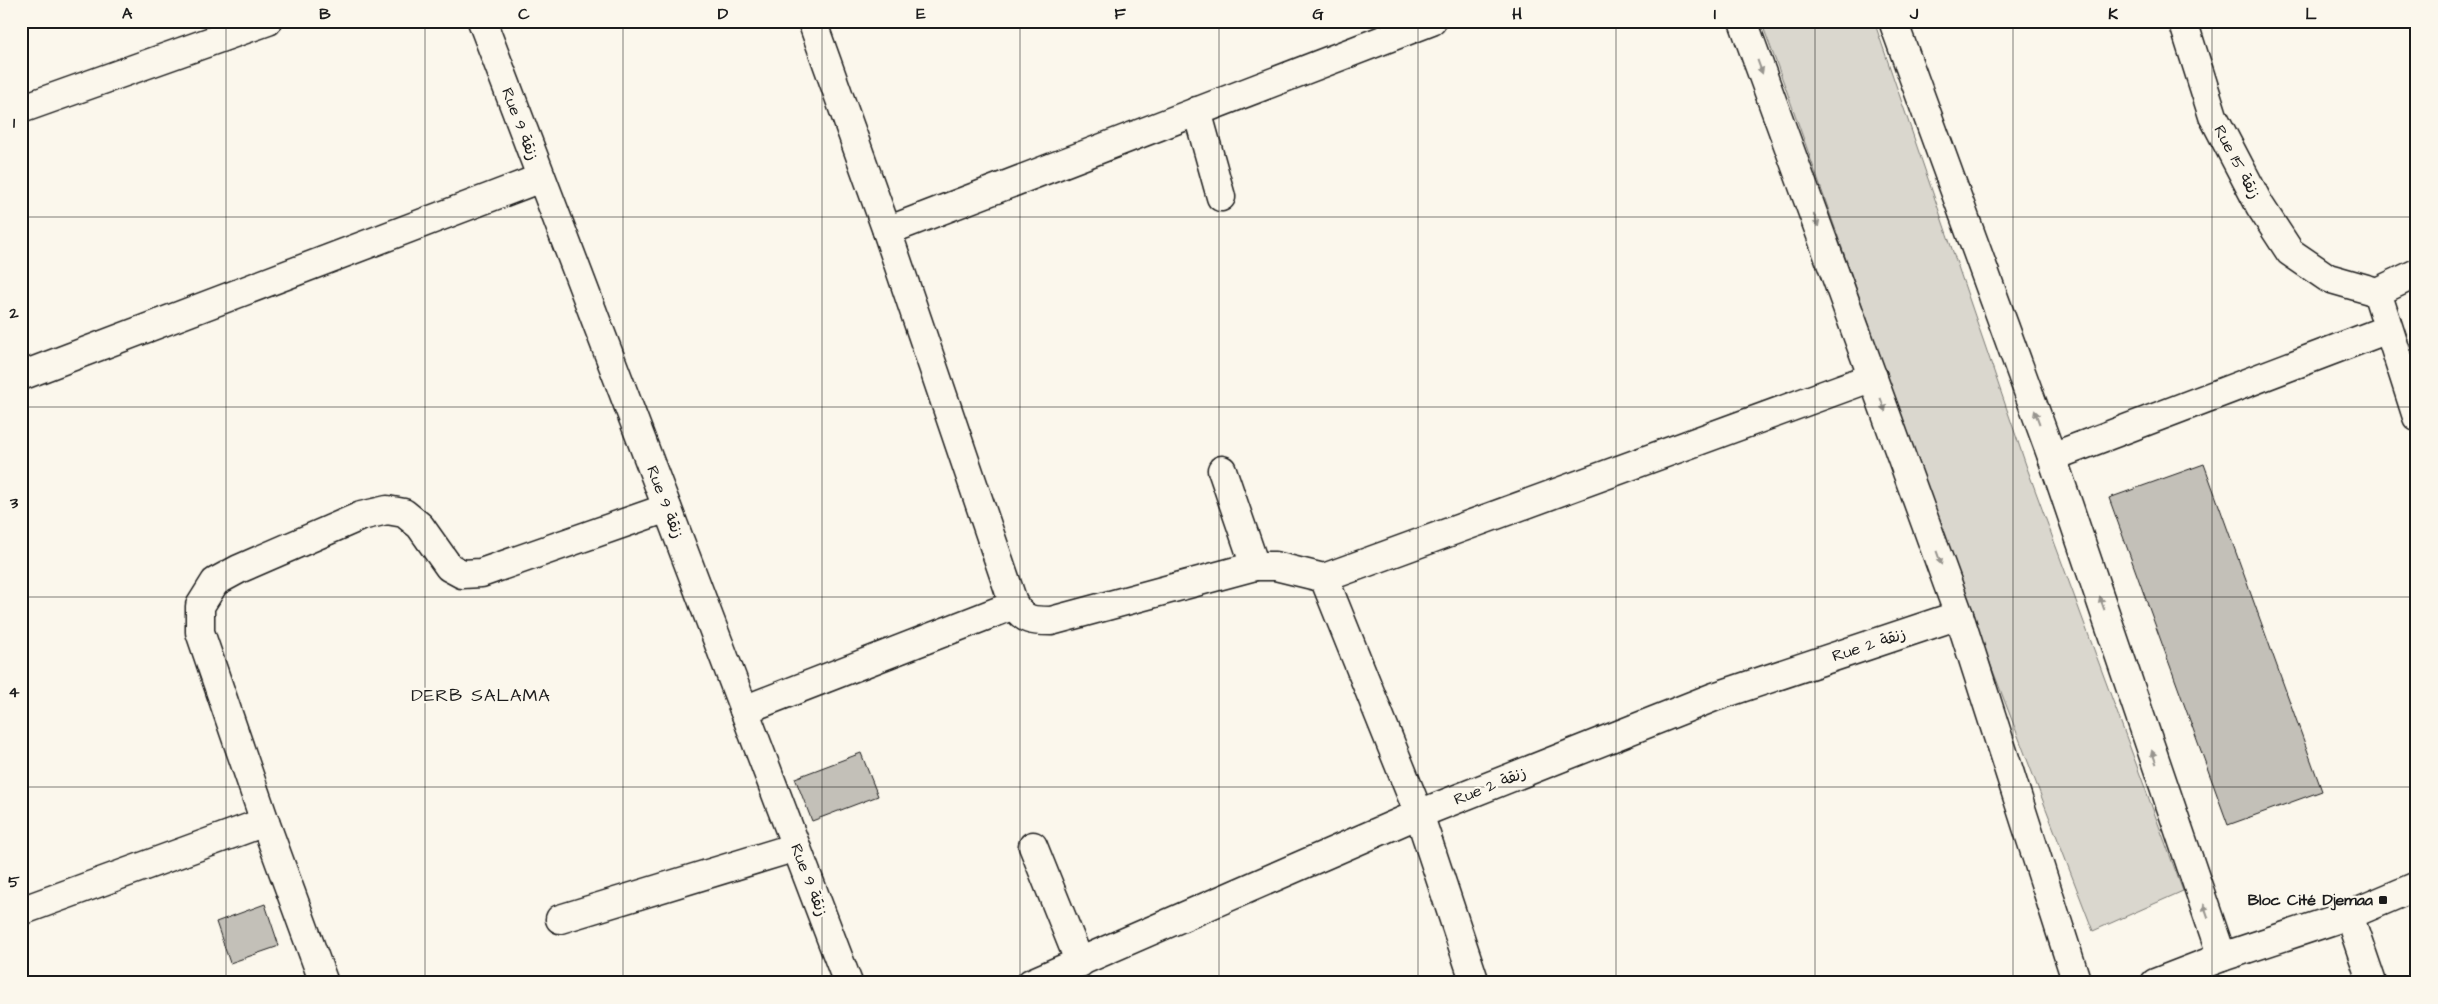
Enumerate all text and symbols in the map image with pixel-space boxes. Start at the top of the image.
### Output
text: A [122,3,133,25]
text: B [319,3,331,25]
text: C [518,3,530,25]
text: D [718,3,729,25]
text: E [916,3,926,25]
text: F [1114,3,1126,25]
text: G [1312,3,1324,25]
text: H [1512,3,1522,25]
text: I [1714,3,1716,25]
text: J [1909,3,1919,25]
text: K [2108,3,2118,25]
text: L [2305,3,2317,25]
one-way arrow [1756,60,1764,75]
street label: Rue 9 زنقة [496,84,544,164]
text: 1 [13,112,16,134]
street label: Rue 15 زنقة [2208,121,2266,203]
one-way arrow [1813,212,1820,227]
text: 2 [8,302,19,324]
one-way arrow [1879,398,1887,413]
one-way arrow [2033,409,2040,424]
street label: Rue 9 زنقة [641,462,689,542]
text: 3 [9,492,19,514]
one-way arrow [1935,551,1943,566]
one-way arrow [2098,596,2105,611]
street label: Rue 2 زنقة [1829,623,1909,667]
text: 4 [9,681,20,703]
district label: DERB SALAMA [411,683,551,708]
one-way arrow [2150,749,2158,764]
street label: Rue 2 زنقة [1450,761,1530,811]
street label: Rue 9 زنقة [785,840,833,920]
text: 5 [8,871,20,893]
place label: Bloc Cité Djemaa [2248,889,2374,911]
marker: Bloc Cité Djemaa [2377,894,2389,906]
one-way arrow [2202,903,2210,918]

